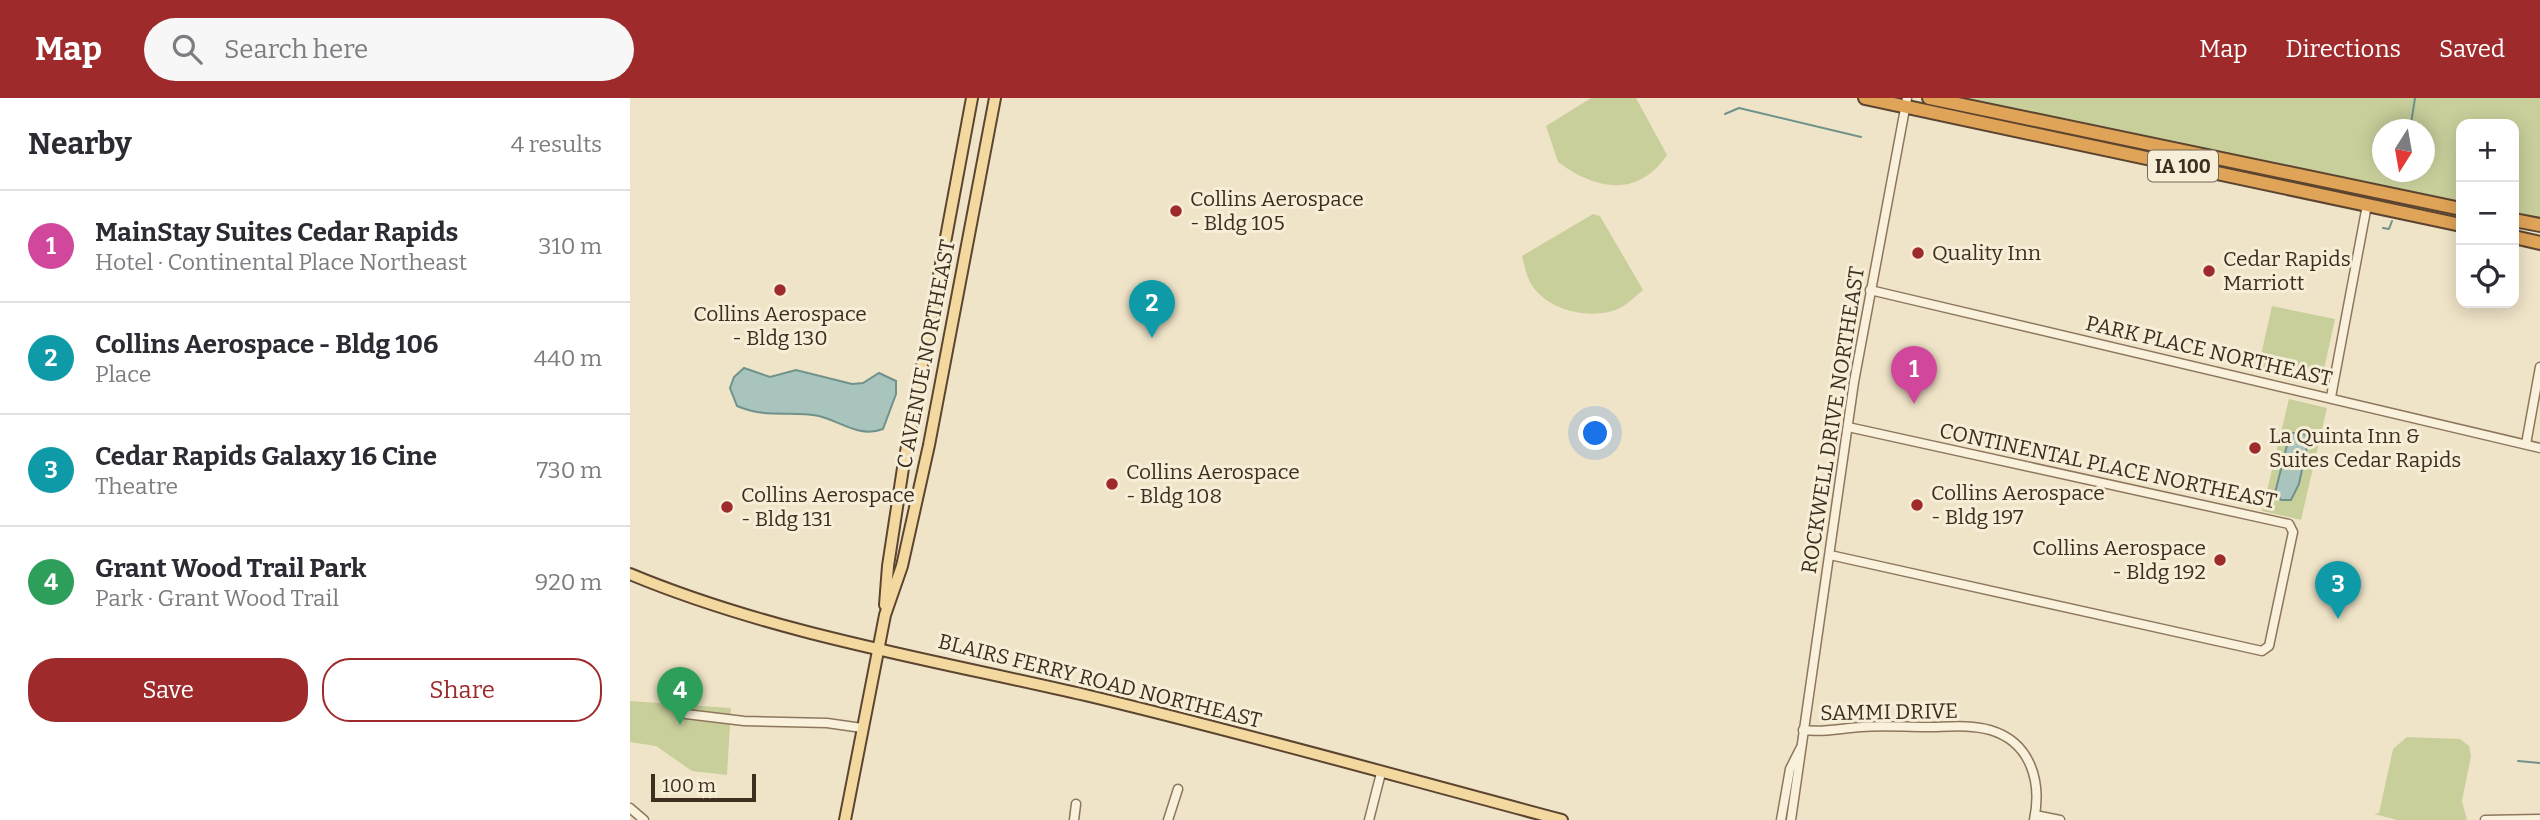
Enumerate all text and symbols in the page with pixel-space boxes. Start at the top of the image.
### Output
search box [144,18,634,81]
text: Map [35,29,102,69]
icon: search [168,30,206,68]
text: Search here [224,34,368,65]
text: Map [2199,35,2248,63]
text: Directions [2286,35,2401,63]
text: Saved [2439,35,2505,63]
north arrow [2372,119,2435,182]
map controls [2456,119,2519,308]
button: + [2456,119,2519,182]
text: Nearby [28,126,132,162]
text: 4 results [511,130,602,158]
road number: IA 100 [2148,150,2218,181]
button: − [2456,182,2519,245]
place label: Collins Aerospace - Bldg 105 [1190,186,1364,236]
marker: Collins Aerospace - Bldg 105 [1168,203,1184,219]
text: MainStay Suites Cedar Rapids [95,217,458,248]
text: 1 [46,232,56,260]
text: 310 m [538,232,602,260]
street label: C AVENUE NORTHEAST [891,237,961,471]
place label: Quality Inn [1932,240,2041,266]
marker: Quality Inn [1910,245,1926,261]
button: locate [2456,245,2519,308]
place label: Cedar Rapids Marriott [2223,246,2351,296]
text: Hotel · Continental Place Northeast [95,248,467,276]
marker: Cedar Rapids Marriott [2201,263,2217,279]
street label: ROCKWELL DRIVE NORTHEAST [1796,264,1870,576]
pin: 2 [1129,280,1175,338]
marker: Collins Aerospace - Bldg 130 [772,282,788,298]
place label: Collins Aerospace - Bldg 130 [693,301,867,351]
street label: PARK PLACE NORTHEAST [2083,310,2335,392]
text: Collins Aerospace - Bldg 106 [95,329,438,360]
text: 2 [45,344,57,372]
text: 440 m [534,344,602,372]
pin: 1 [1891,346,1937,404]
text: Place [95,360,151,388]
your location [1578,416,1612,450]
street label: CONTINENTAL PLACE NORTHEAST [1937,417,2279,515]
place label: La Quinta Inn & Suites Cedar Rapids [2269,423,2461,473]
marker: La Quinta Inn & Suites Cedar Rapids [2247,440,2263,456]
text: Cedar Rapids Galaxy 16 Cine [95,441,437,472]
text: 3 [44,456,58,484]
text: 730 m [537,456,602,484]
place label: Collins Aerospace - Bldg 108 [1126,459,1300,509]
text: Theatre [95,472,178,500]
marker: Collins Aerospace - Bldg 108 [1104,476,1120,492]
place label: Collins Aerospace - Bldg 197 [1931,480,2105,530]
place label: Collins Aerospace - Bldg 131 [741,482,915,532]
marker: Collins Aerospace - Bldg 197 [1909,497,1925,513]
marker: Collins Aerospace - Bldg 131 [719,499,735,515]
place label: Collins Aerospace - Bldg 192 [2032,535,2206,585]
marker: Collins Aerospace - Bldg 192 [2212,552,2228,568]
text: Grant Wood Trail Park [95,553,366,584]
pin: 3 [2315,561,2361,619]
text: 4 [44,568,58,596]
text: 920 m [535,568,602,596]
text: Park · Grant Wood Trail [95,584,339,612]
street label: BLAIRS FERRY ROAD NORTHEAST [936,628,1264,734]
button: Save [28,658,308,722]
button: Share [322,658,602,722]
pin: 4 [657,667,703,725]
street label: SAMMI DRIVE [1820,698,1958,726]
scale bar [651,771,756,803]
text: 100 m [662,774,716,797]

